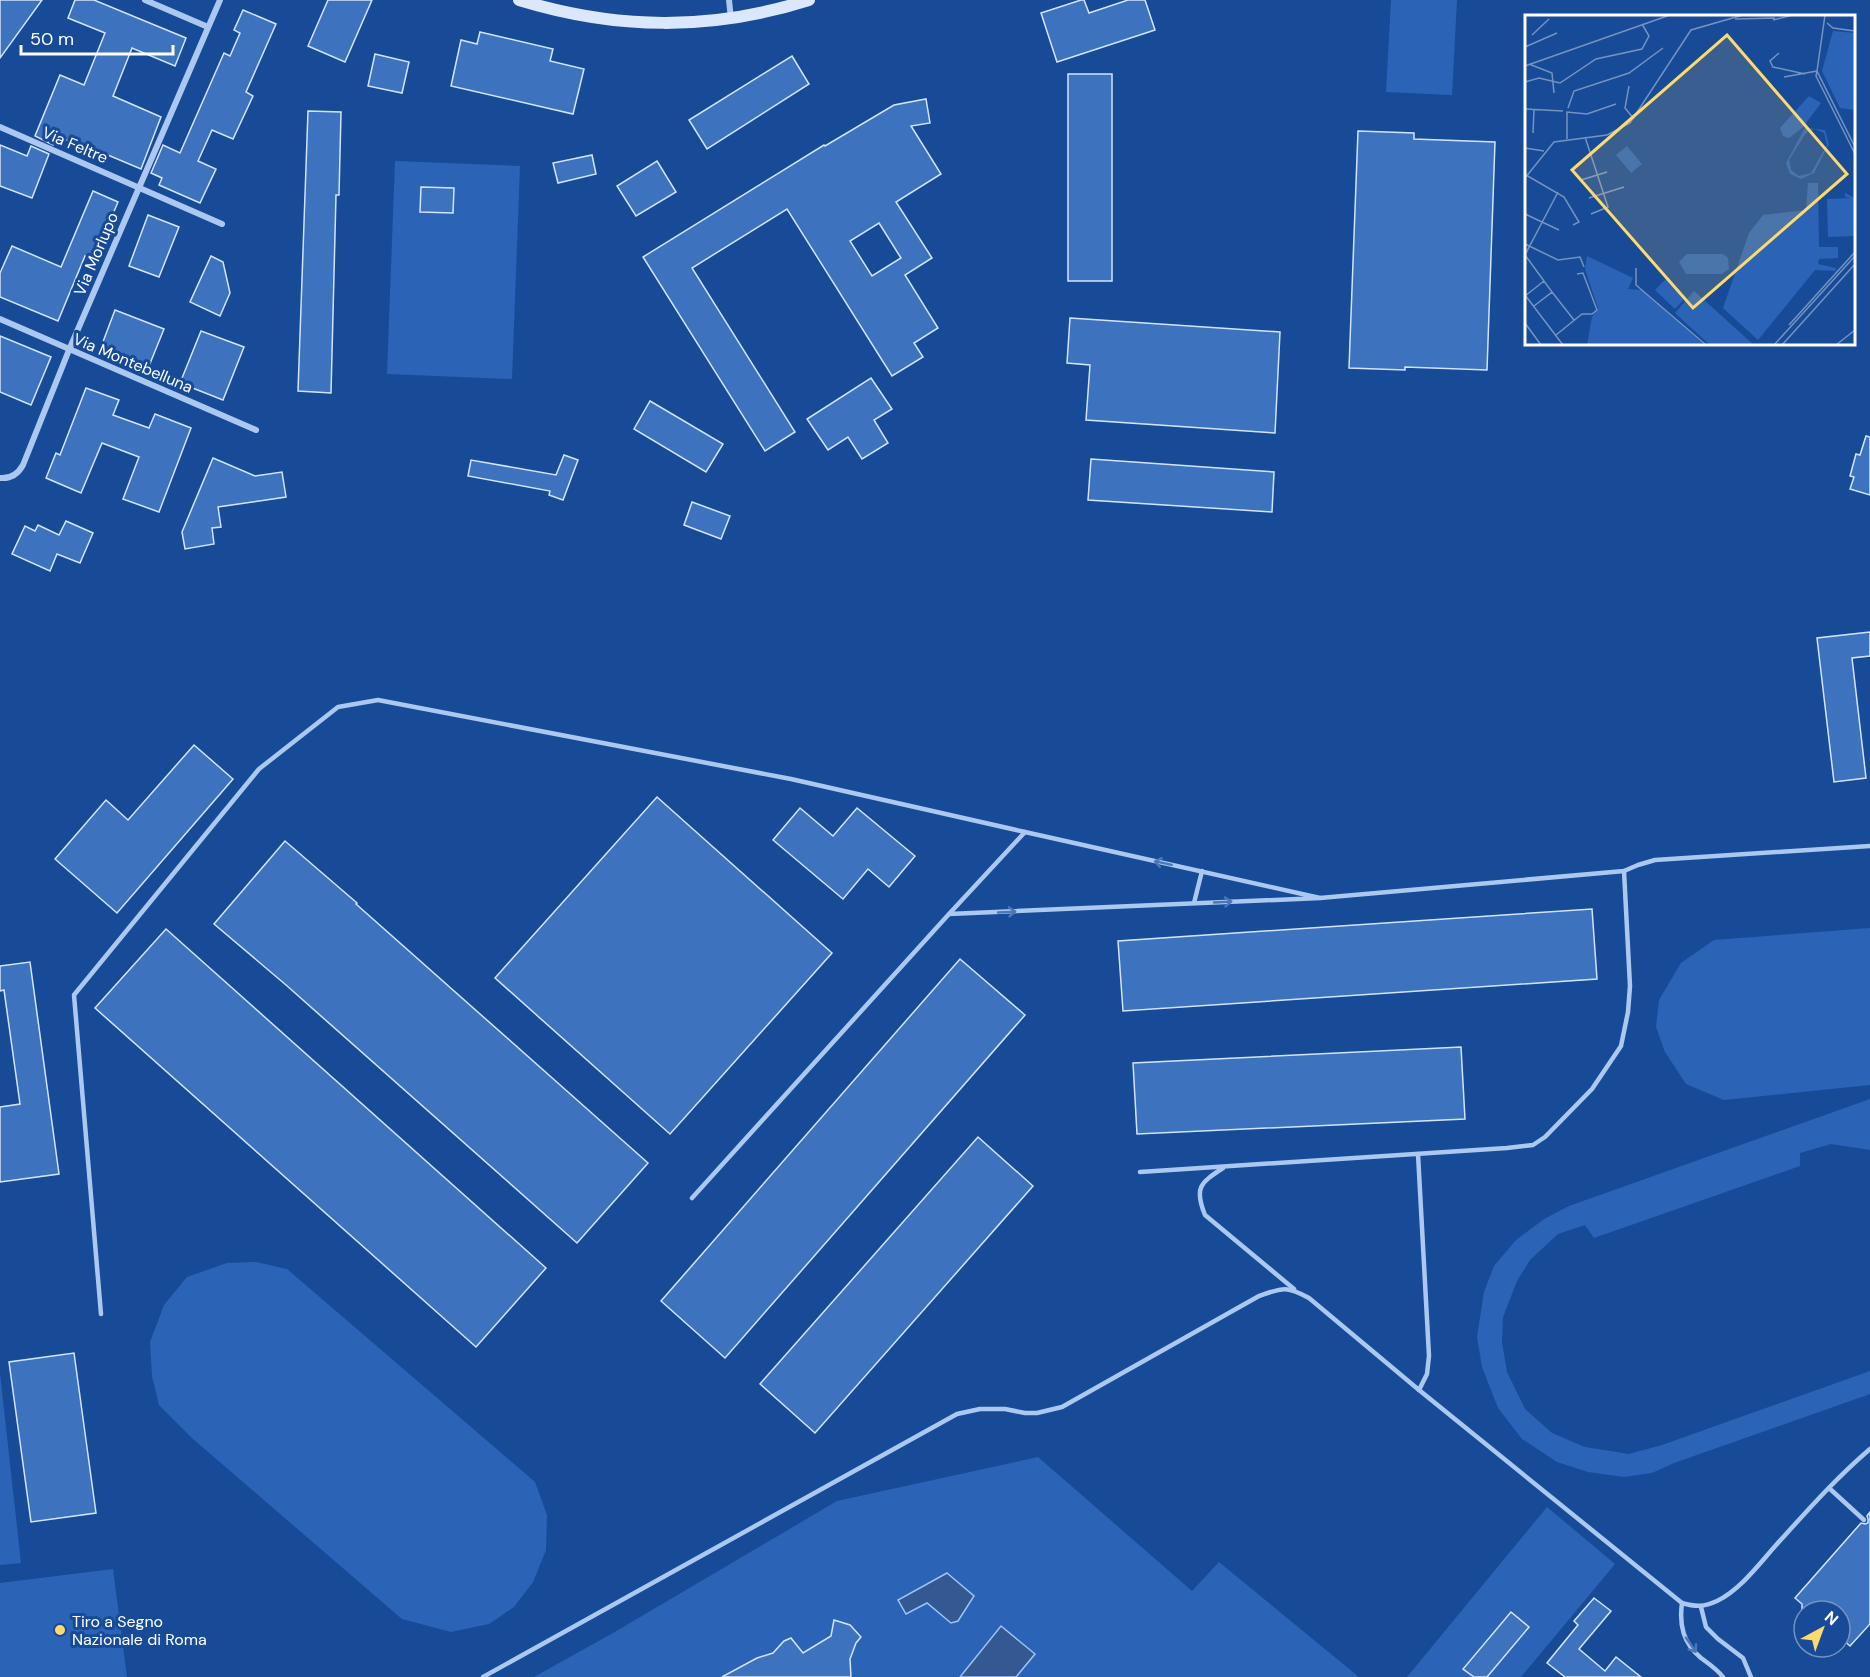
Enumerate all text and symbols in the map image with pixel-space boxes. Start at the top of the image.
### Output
inset map [1525,15,1855,345]
scale bar [21,18,172,56]
text: 50 m [30,27,74,51]
street label: Via Feltre [39,122,111,168]
street label: Via Morlupo [69,209,123,299]
street label: Via Montebelluna [70,328,196,398]
one-way arrow [1154,857,1173,868]
one-way arrow [1213,896,1233,908]
one-way arrow [997,906,1017,917]
north arrow [1792,1599,1852,1659]
text: N [1820,1606,1843,1630]
place label: Tiro a Segno Nazionale di Roma [72,1611,207,1650]
marker: Tiro a Segno Nazionale di Roma [53,1623,67,1637]
one-way arrow [1685,1637,1697,1653]

